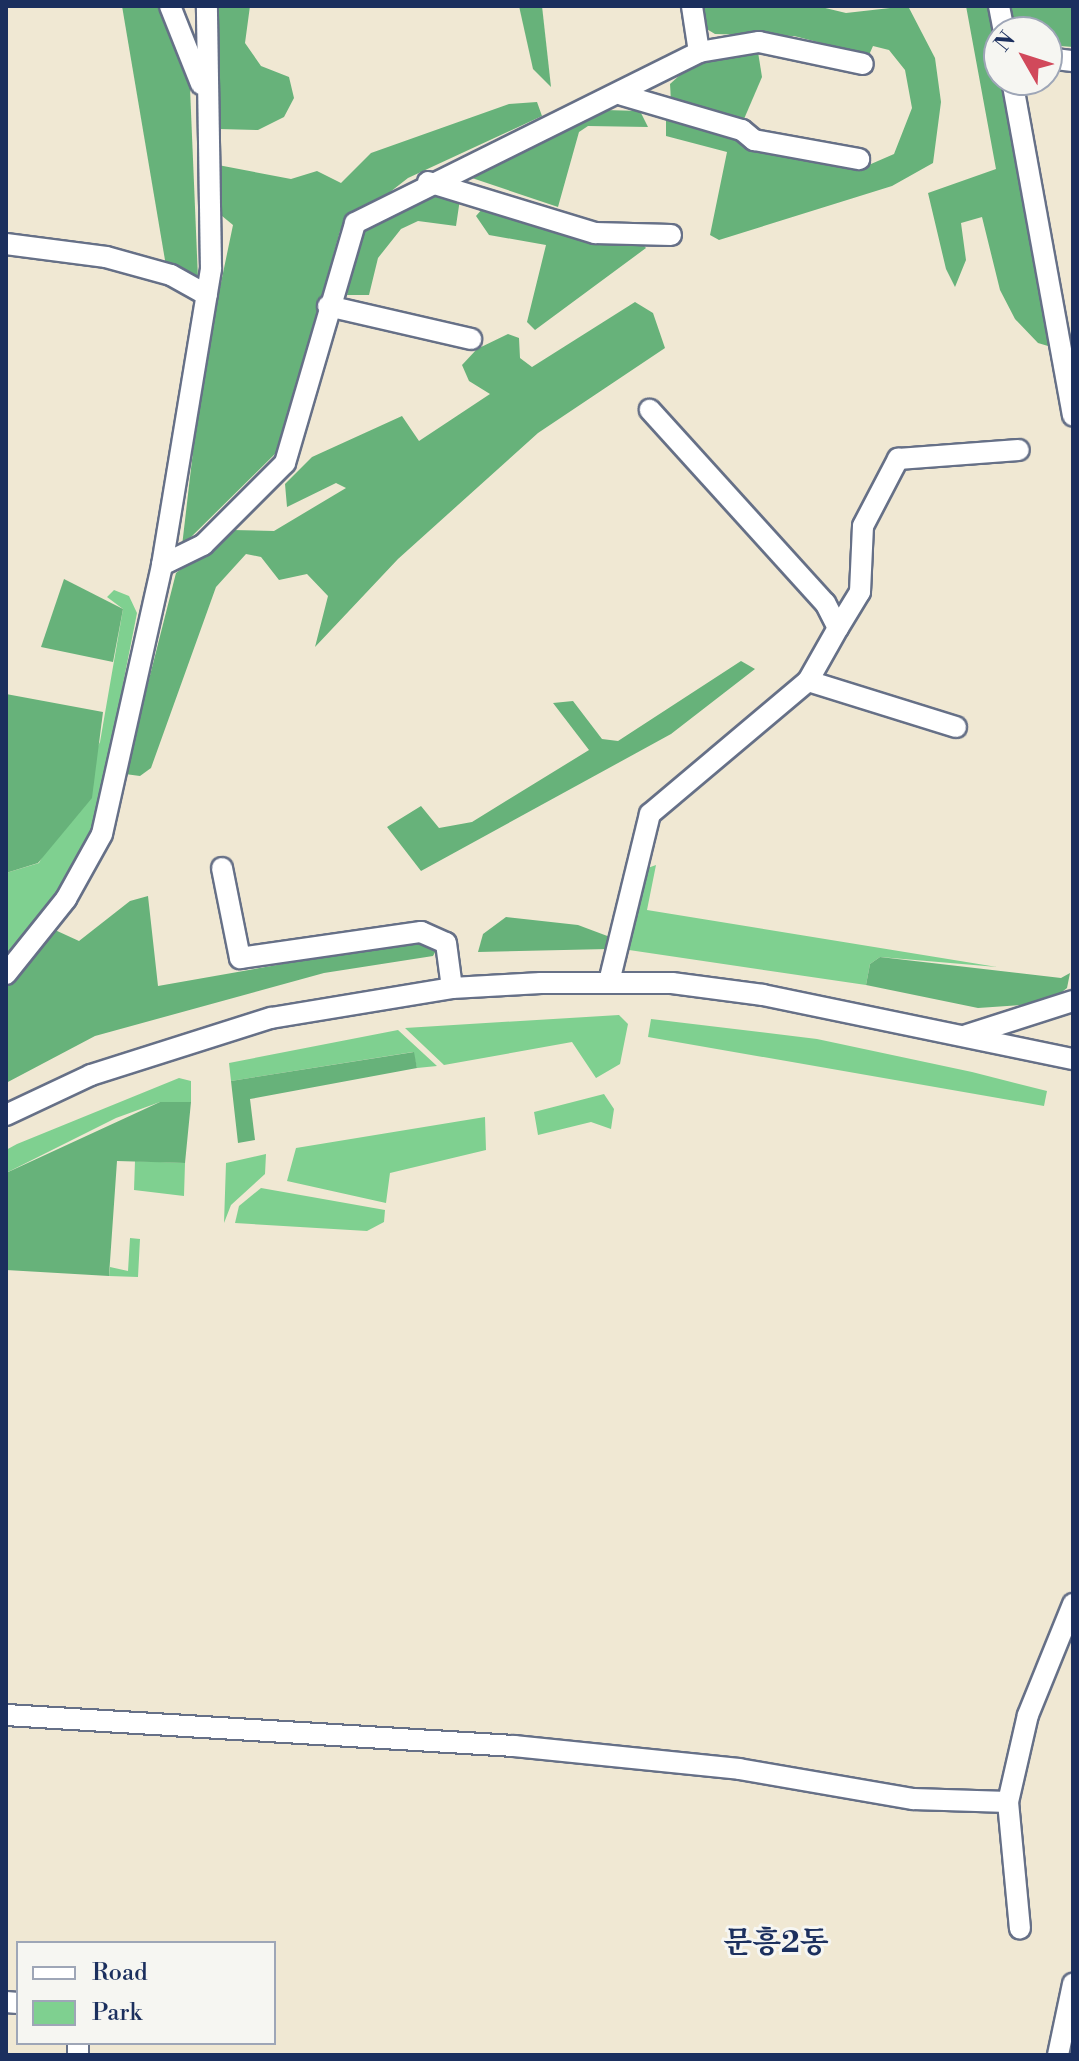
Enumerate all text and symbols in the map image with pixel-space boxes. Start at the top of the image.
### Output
north arrow [983,16,1063,96]
text: N [990,27,1021,57]
district label: 문흥2동 [723,1925,829,1961]
legend [16,1941,276,2045]
text: Road [92,1958,148,1988]
text: Park [92,1998,142,2028]

